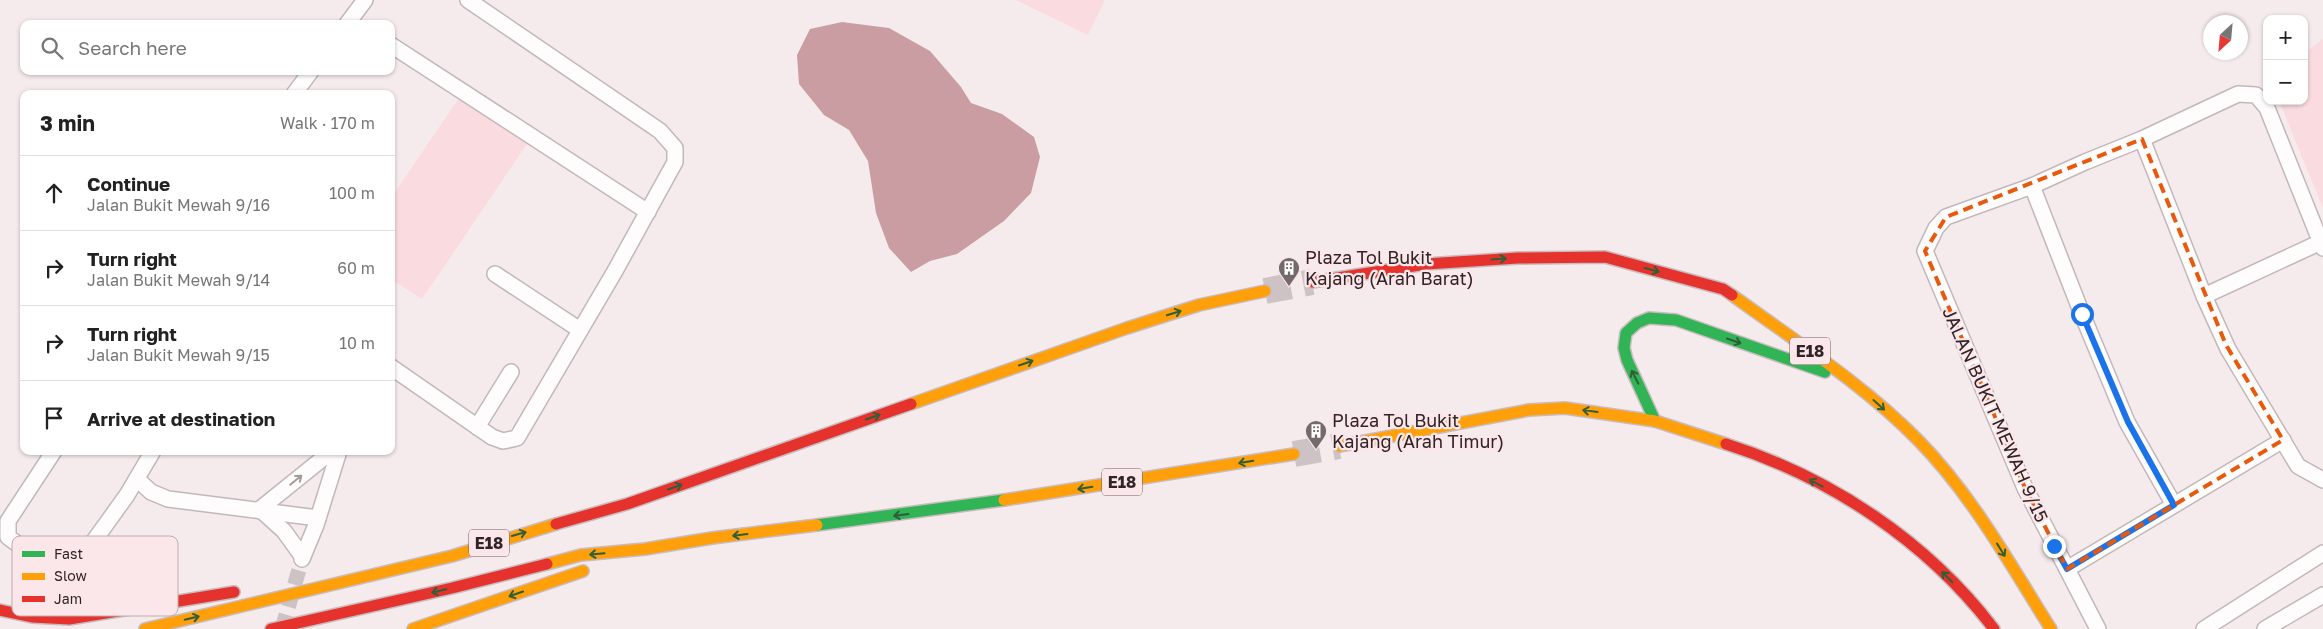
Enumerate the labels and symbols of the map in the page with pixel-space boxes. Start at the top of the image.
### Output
north arrow [2203,15,2248,60]
place label: Plaza Tol Bukit Kajang (Arah Barat) [1305,246,1474,289]
one-way arrow [1491,255,1507,264]
building icon: Plaza Tol Bukit Kajang (Arah Barat) [1277,256,1301,287]
one-way arrow [1644,266,1660,275]
route start [2071,303,2094,326]
street label: JALAN BUKIT MEWAH 9/15 [1938,304,2053,526]
one-way arrow [1166,308,1182,318]
one-way arrow [1726,336,1742,346]
road number: E18 [1790,338,1830,364]
one-way arrow [1018,358,1033,367]
one-way arrow [1630,370,1639,385]
one-way arrow [1872,399,1885,411]
one-way arrow [1582,406,1598,416]
place label: Plaza Tol Bukit Kajang (Arah Timur) [1332,409,1504,452]
one-way arrow [865,412,880,421]
building icon: Plaza Tol Bukit Kajang (Arah Timur) [1304,419,1328,450]
one-way arrow [1238,458,1254,468]
road number: E18 [1102,468,1142,496]
one-way arrow [289,474,302,485]
one-way arrow [1809,478,1824,488]
one-way arrow [666,482,682,491]
one-way arrow [1077,483,1093,493]
one-way arrow [894,510,910,520]
one-way arrow [511,529,527,539]
road number: E18 [469,530,509,556]
one-way arrow [732,530,748,540]
route end [2043,535,2066,558]
legend [12,536,178,616]
one-way arrow [1996,543,2006,557]
text: Fast [54,545,83,562]
one-way arrow [589,549,605,559]
text: Slow [54,567,87,584]
one-way arrow [1941,571,1953,584]
one-way arrow [431,587,447,596]
one-way arrow [509,589,525,599]
text: Jam [54,590,82,607]
one-way arrow [184,613,200,622]

